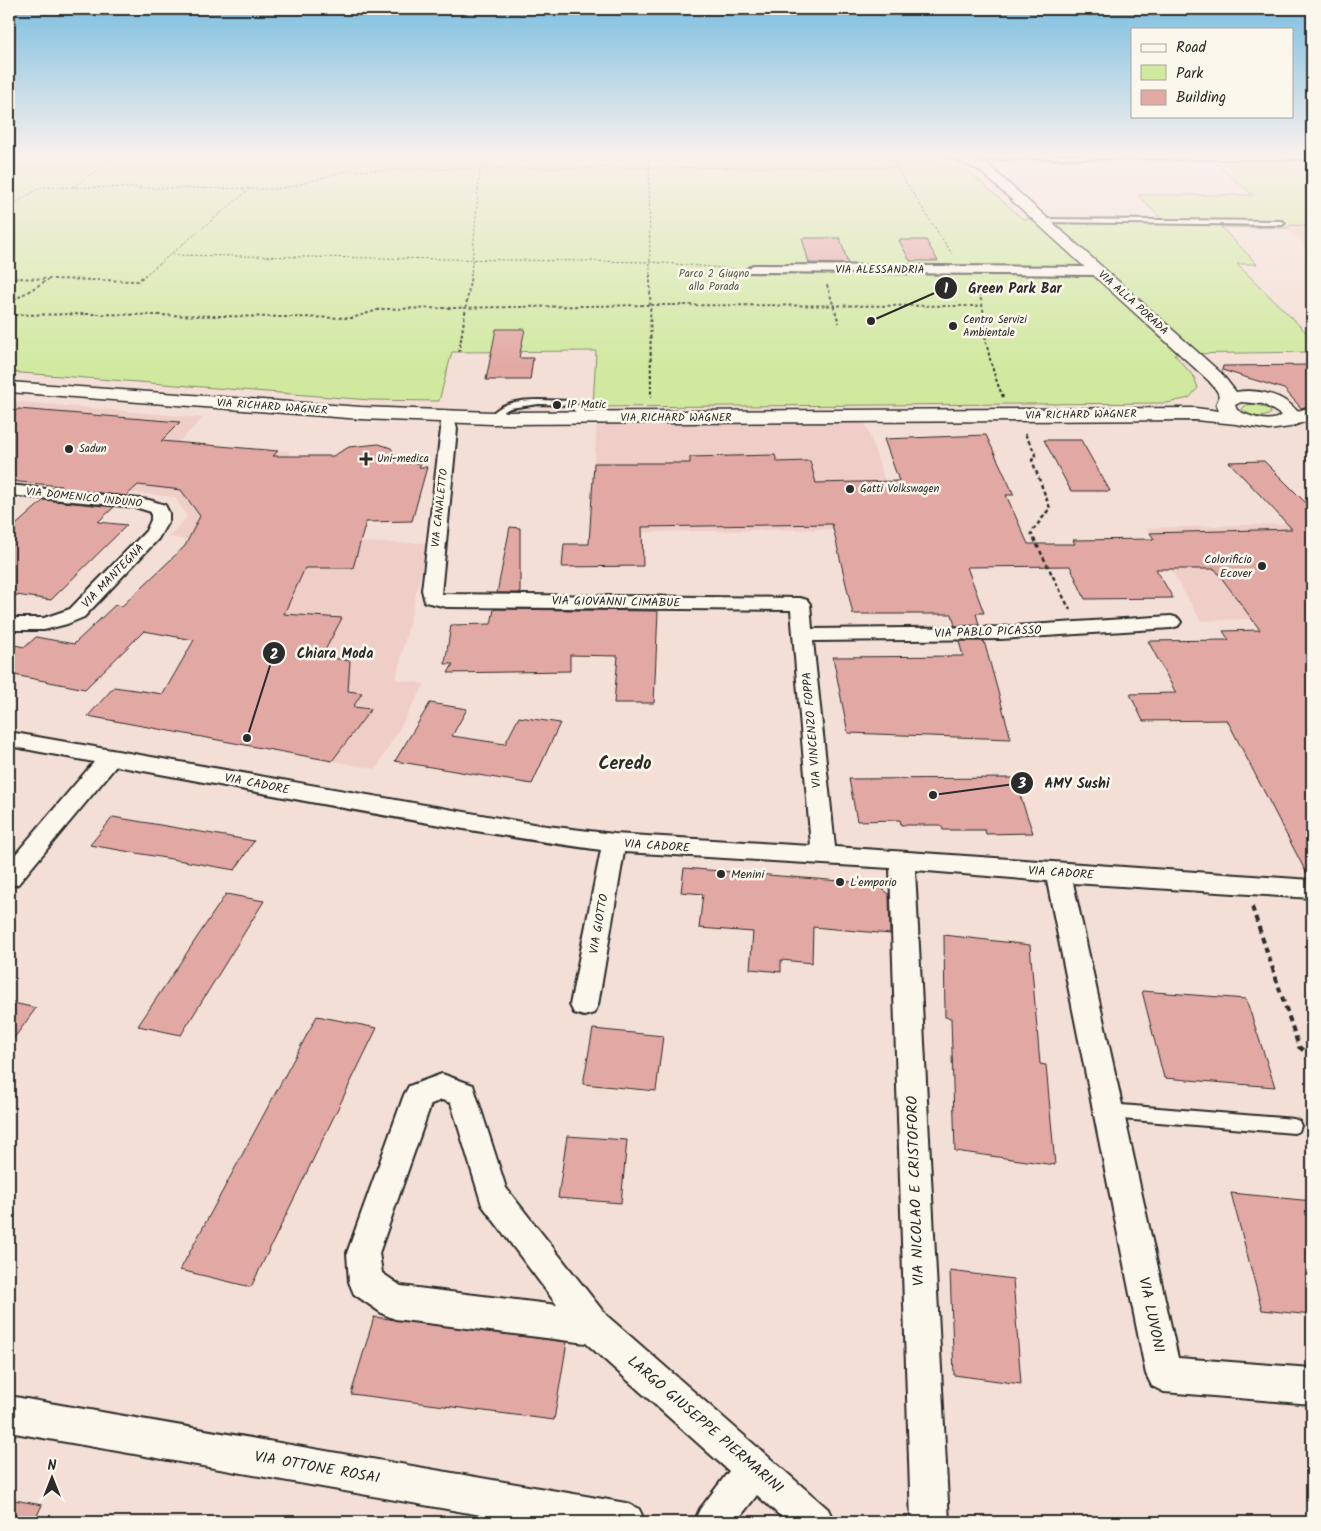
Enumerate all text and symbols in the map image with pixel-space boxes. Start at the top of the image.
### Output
legend [1131,28,1294,118]
text: Road [1176,36,1207,60]
text: Park [1176,62,1204,86]
text: Building [1176,86,1226,110]
street label: VIA ALESSANDRIA [836,261,925,279]
park label: Parco 2 Giugno alla Porada [679,265,749,296]
street label: VIA ALLA PORADA [1094,266,1173,340]
callout: Green Park Bar [934,273,1072,302]
text: 1 [944,277,949,301]
text: Green Park Bar [968,278,1063,300]
place label: Centro Servizi Ambientale [963,311,1027,342]
marker: Centro Servizi Ambientale [947,320,959,332]
street label: VIA RICHARD WAGNER [216,394,329,420]
place label: IP Matic [567,396,607,414]
marker: IP Matic [551,399,563,411]
street label: VIA RICHARD WAGNER [1025,405,1137,425]
street label: VIA RICHARD WAGNER [620,409,732,427]
place label: Sadun [79,440,107,458]
marker: Sadun [63,443,75,455]
place label: Uni-medica [377,450,429,468]
marker: Uni-medica [359,452,373,466]
street label: VIA CANALETTO [427,468,453,548]
place label: Gatti Volkswagen [860,480,940,498]
street label: VIA DOMENICO INDUNO [25,483,143,513]
marker: Gatti Volkswagen [844,483,856,495]
street label: VIA MANTEGNA [77,539,149,613]
place label: Colorificio Ecover [1204,550,1253,583]
marker: Colorificio Ecover [1256,560,1268,572]
street label: VIA GIOVANNI CIMABUE [552,591,681,613]
street label: VIA PABLO PICASSO [934,621,1043,643]
callout: Chiara Moda [261,639,383,668]
text: 2 [270,643,279,667]
text: Chiara Moda [297,643,373,665]
street label: VIA VINCENZO FOPPA [797,671,827,789]
district label: Ceredo [598,750,652,779]
street label: VIA CADORE [223,768,292,800]
callout: AMY Sushi [1009,768,1120,797]
text: 3 [1017,772,1026,796]
text: AMY Sushi [1044,773,1110,795]
street label: VIA CADORE [624,834,691,858]
street label: VIA CADORE [1028,861,1095,885]
place label: Menini [731,865,766,884]
marker: Menini [715,868,727,880]
place label: L'emporio [850,873,897,892]
marker: L'emporio [834,876,846,888]
street label: VIA GIOTTO [584,892,614,956]
street label: VIA NICOLAO E CRISTOFORO [901,1095,931,1287]
street label: VIA LUVONI [1131,1275,1171,1355]
street label: LARGO GIUSEPPE PIERMARINI [621,1350,789,1500]
street label: VIA OTTONE ROSAI [252,1445,382,1491]
north arrow [28,1454,78,1504]
text: N [48,1455,57,1477]

